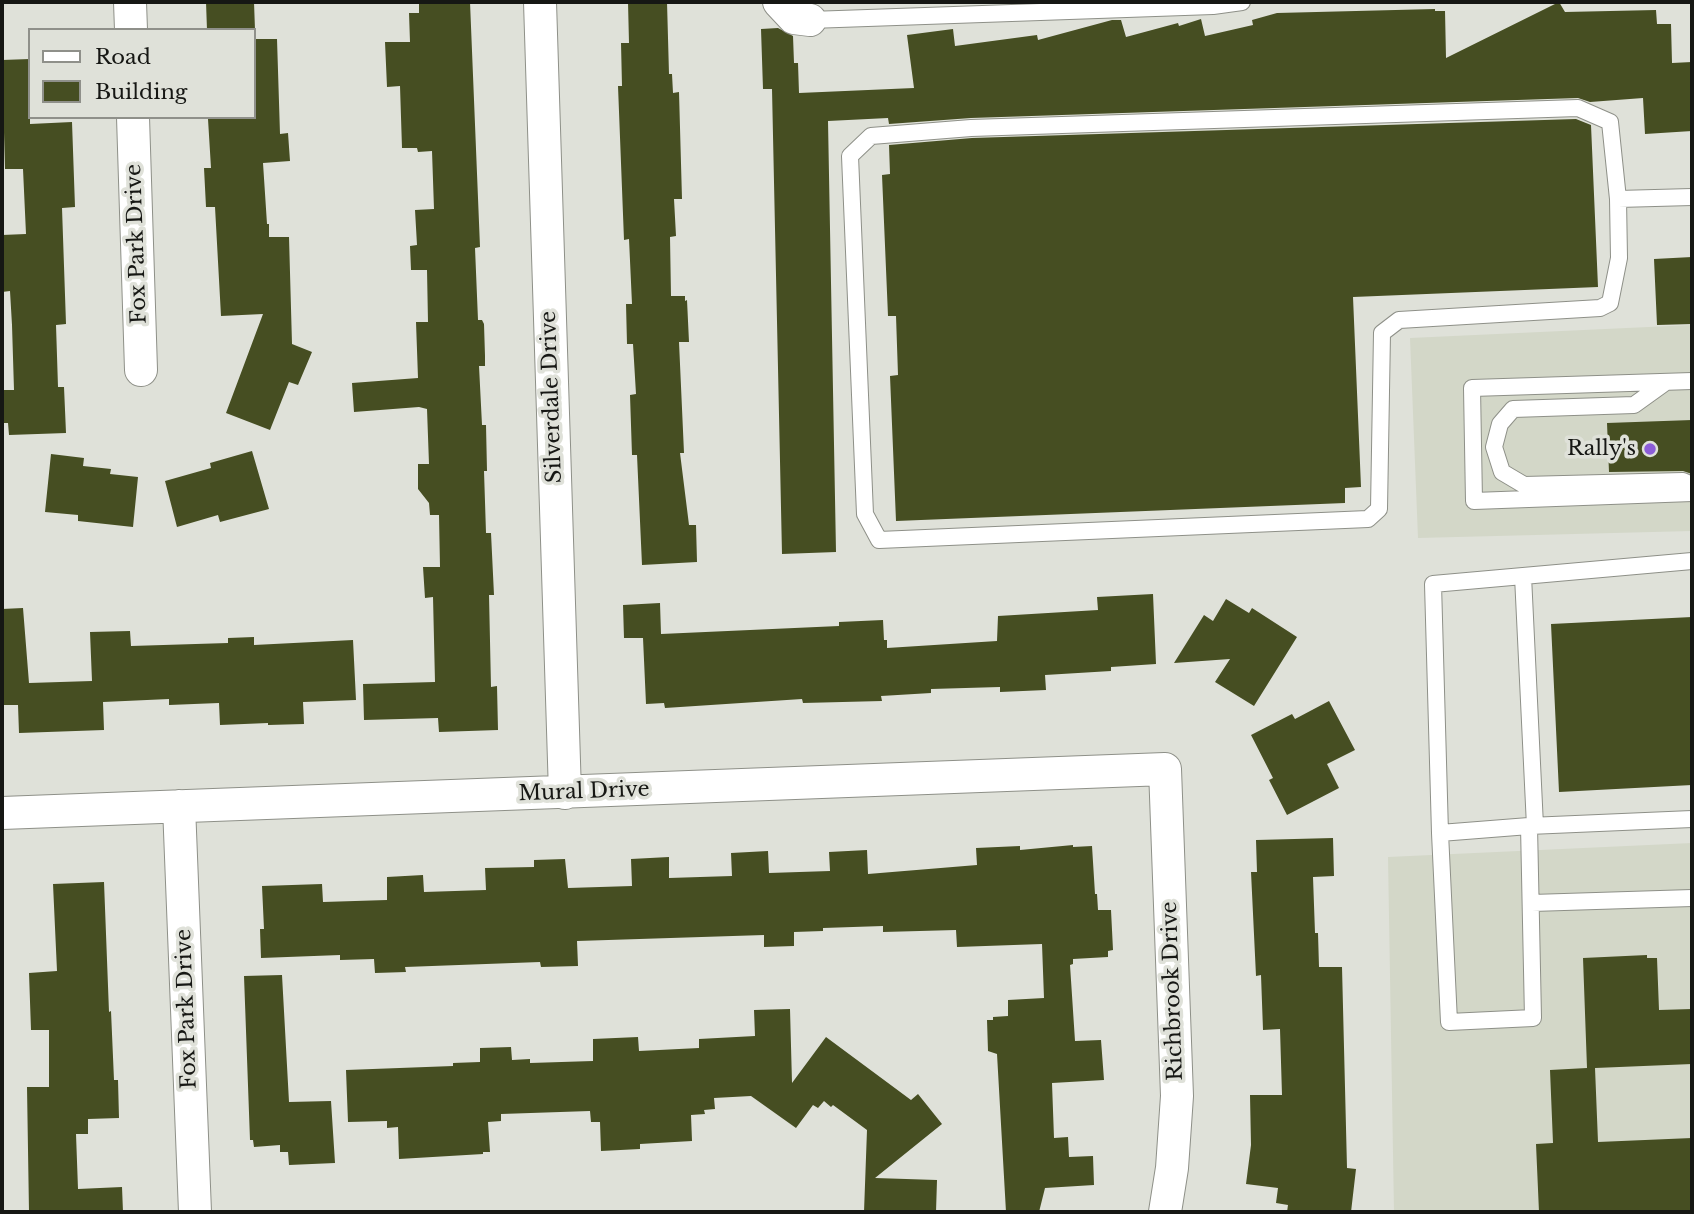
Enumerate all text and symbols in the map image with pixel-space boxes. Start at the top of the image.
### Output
legend [28,28,256,119]
text: Road [95,44,151,70]
text: Building [95,79,187,105]
street label: Fox Park Drive [122,164,152,324]
street label: Silverdale Drive [536,310,568,484]
place label: Rally's [1567,436,1636,462]
marker: Rally's [1642,441,1658,457]
street label: Mural Drive [518,777,650,807]
street label: Richbrook Drive [1157,901,1189,1081]
street label: Fox Park Drive [172,929,202,1089]

